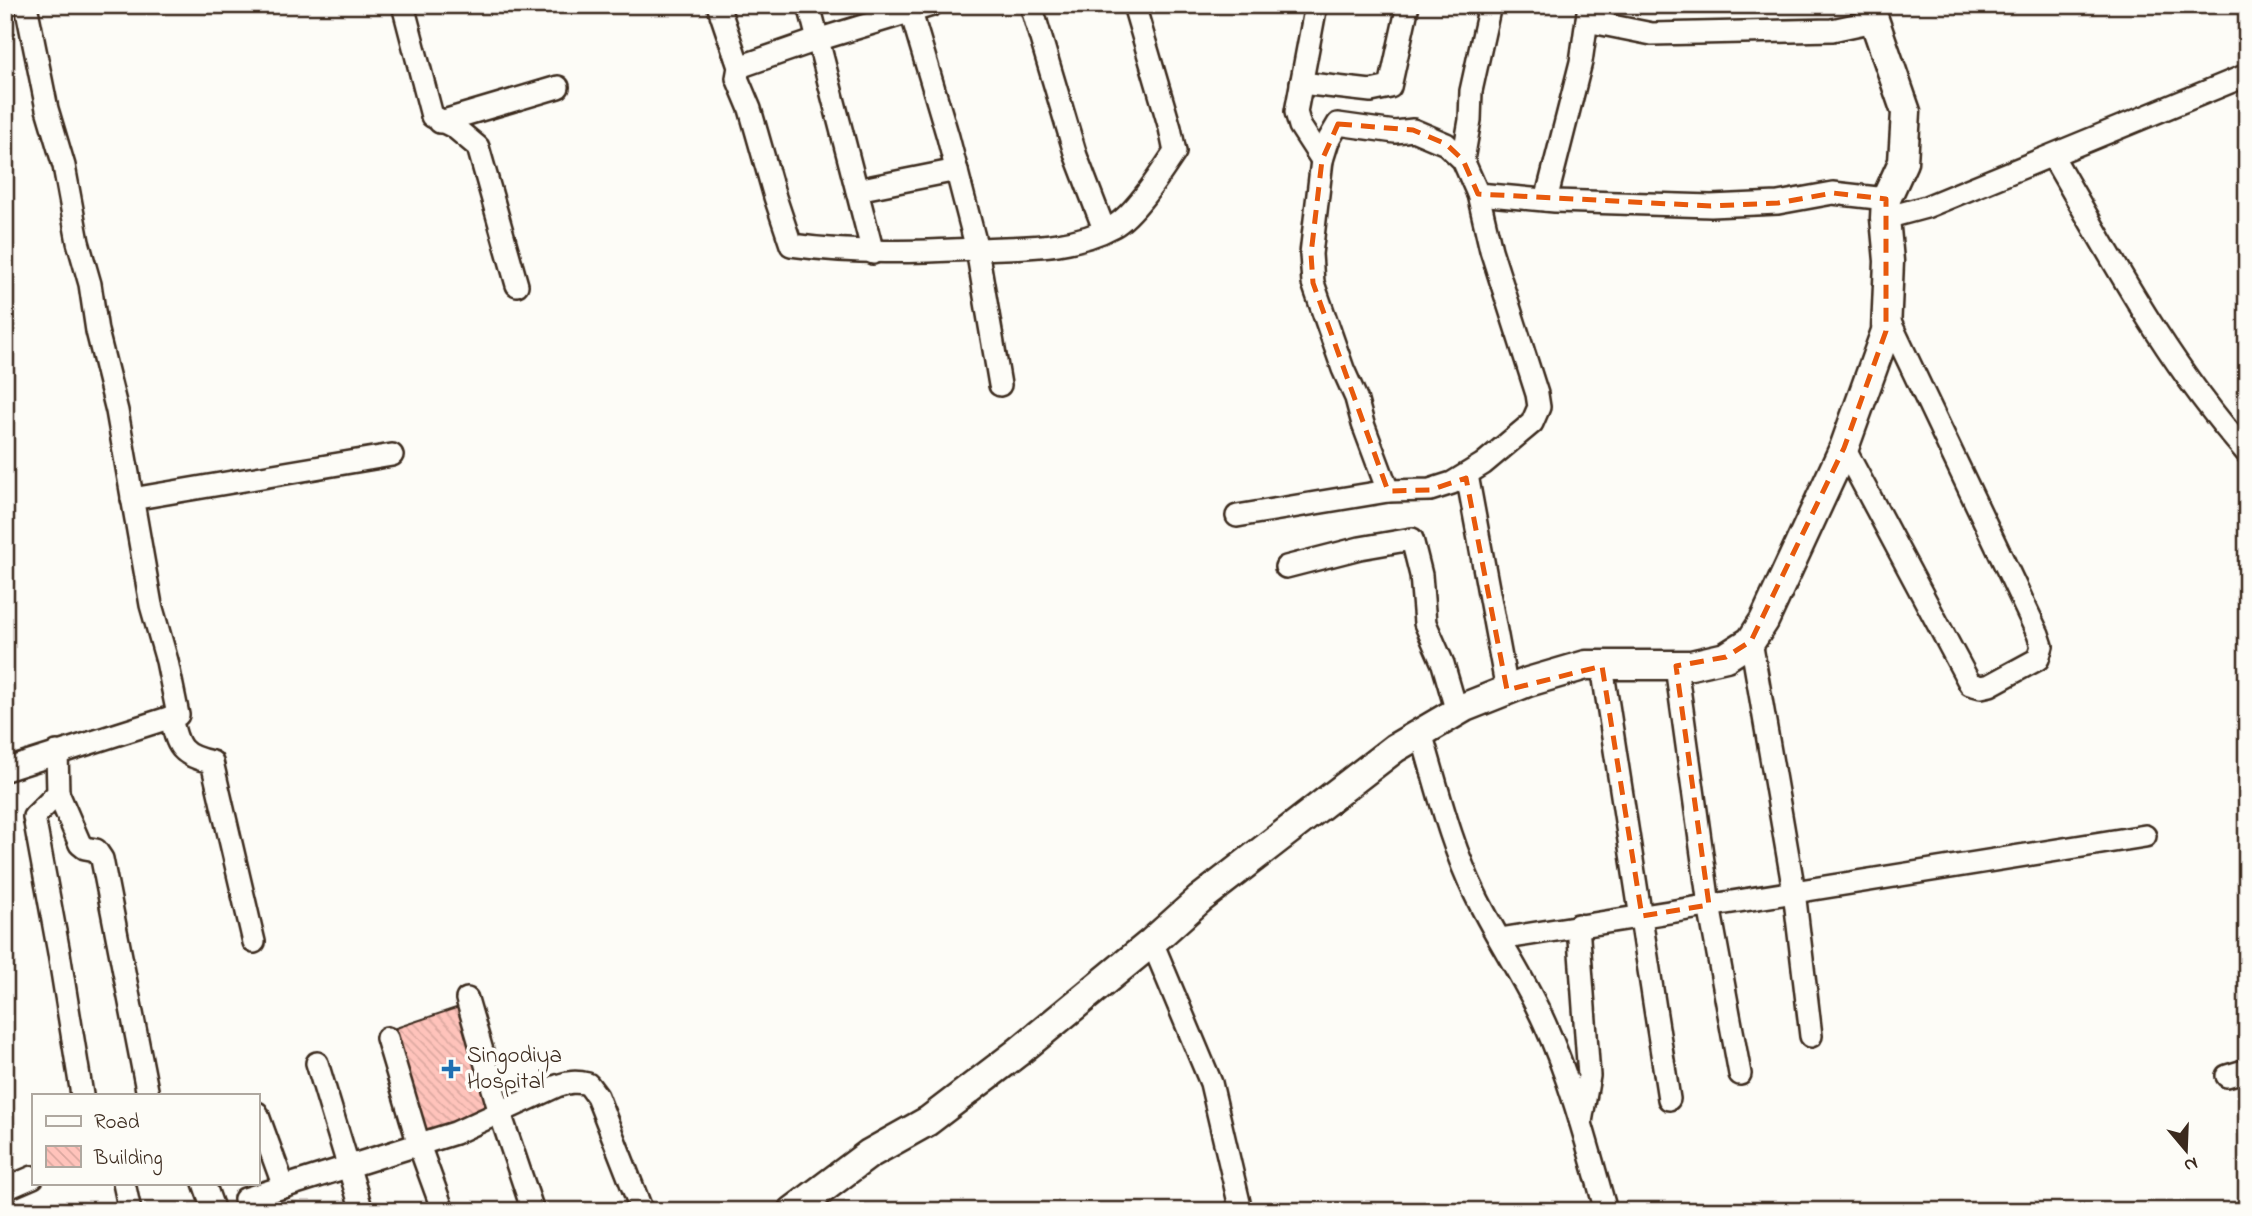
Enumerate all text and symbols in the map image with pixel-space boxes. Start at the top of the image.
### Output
place label: Singodiya Hospital [467,1040,562,1099]
marker: Singodiya Hospital [441,1059,461,1079]
legend [32,1094,259,1184]
text: Road [94,1108,140,1138]
north arrow [2150,1114,2220,1184]
text: Building [93,1144,163,1176]
text: N [2180,1149,2201,1179]

